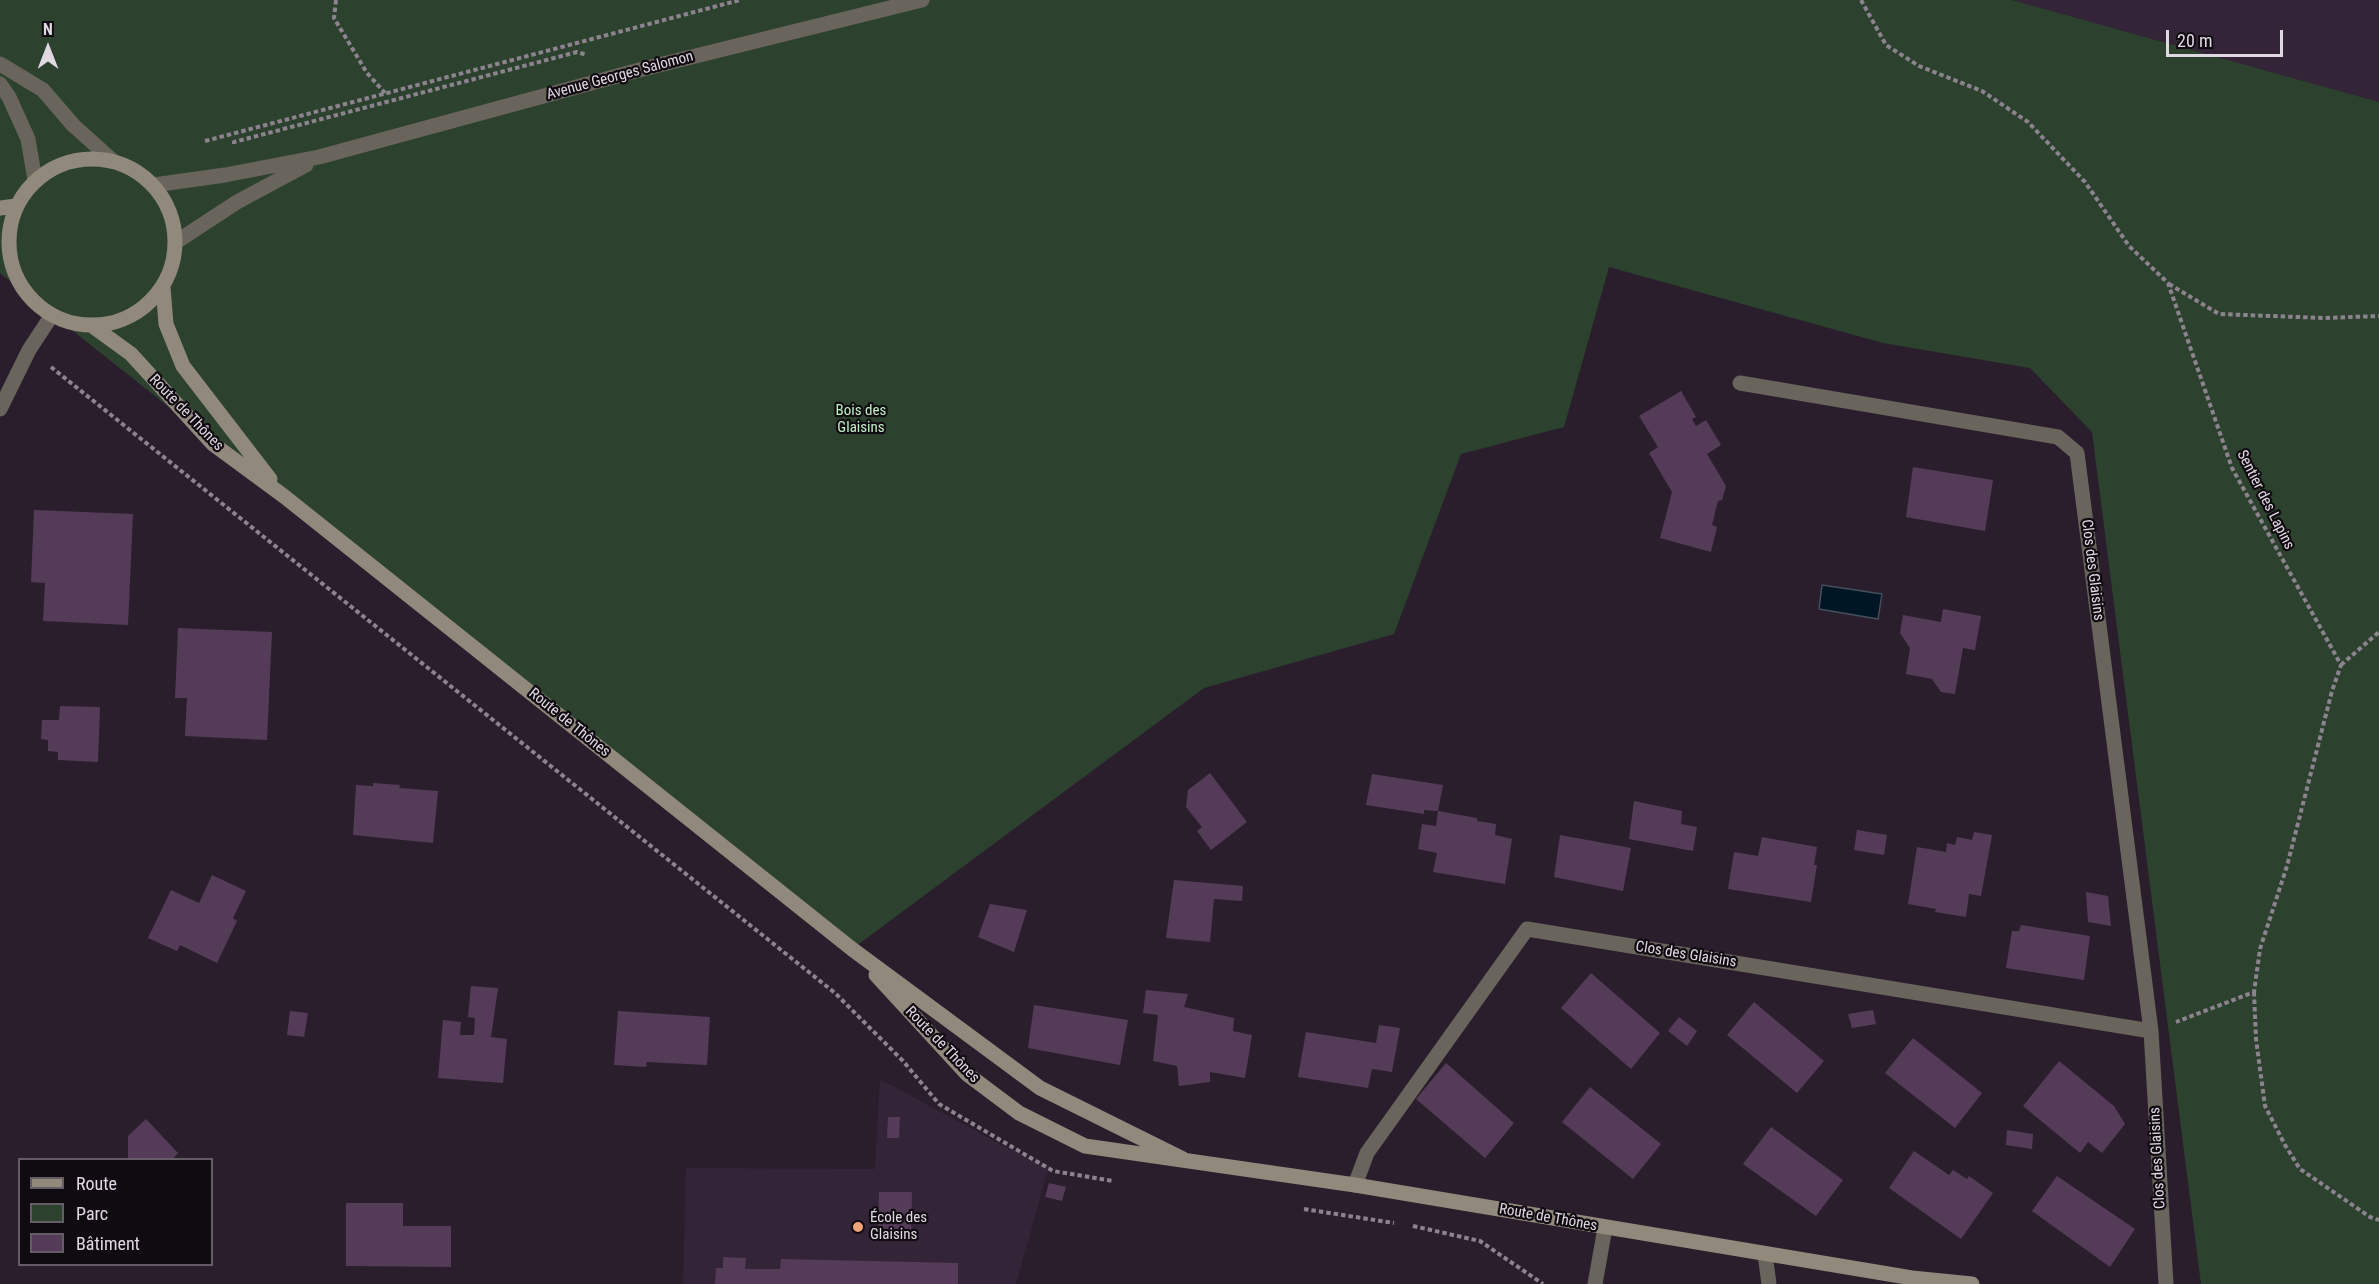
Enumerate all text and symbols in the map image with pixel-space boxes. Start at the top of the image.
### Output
north arrow [18,18,78,78]
scale bar [2169,18,2286,56]
text: N [43,20,53,39]
text: 20 m [2177,30,2212,51]
street label: Avenue Georges Salomon [545,48,695,104]
street label: Route de Thônes [145,371,227,455]
park label: Bois des Glaisins [836,402,886,437]
street label: Sentier des Lapins [2232,447,2298,553]
street label: Clos des Glaisins [2077,518,2107,622]
street label: Route de Thônes [525,685,613,761]
street label: Clos des Glaisins [1634,938,1738,972]
street label: Route de Thônes [901,1003,983,1087]
street label: Clos des Glaisins [2146,1107,2170,1209]
legend [18,1158,213,1266]
text: Route [76,1173,117,1194]
street label: Route de Thônes [1498,1201,1598,1235]
text: Parc [76,1203,108,1224]
place label: École des Glaisins [870,1209,927,1244]
marker: École des Glaisins [851,1220,865,1234]
text: Bâtiment [76,1233,140,1254]

